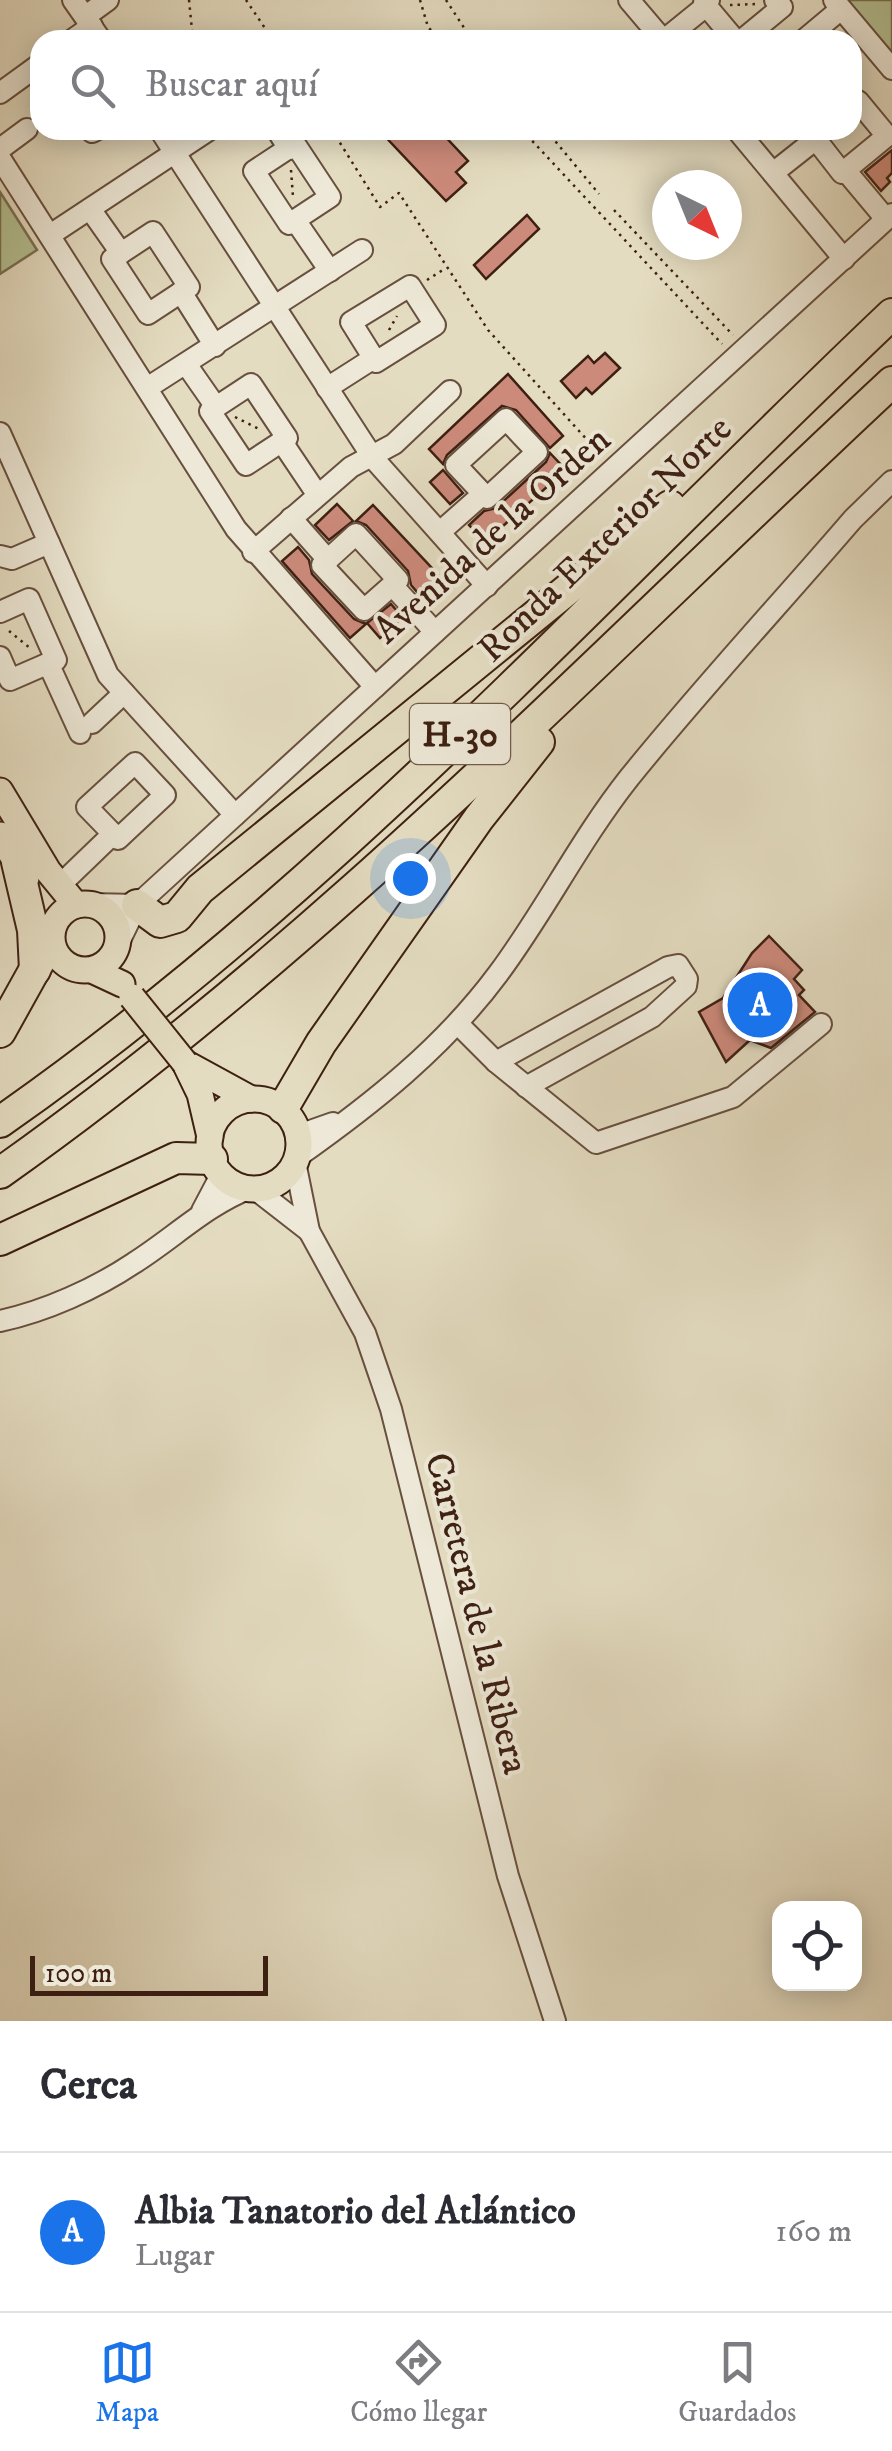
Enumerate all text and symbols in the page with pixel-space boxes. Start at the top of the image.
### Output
search box [30,30,862,140]
icon: search [65,58,120,113]
text: Buscar aquí [145,61,318,109]
north arrow [652,170,742,260]
street label: Ronda Exterior Norte [468,406,743,673]
street label: Avenida de la Orden [364,416,621,655]
road number: H-30 [410,704,510,764]
your location [385,853,436,904]
pin: A [728,968,792,1042]
street label: Carretera de la Ribera [413,1448,539,1779]
map controls [772,1901,862,1991]
button: locate [772,1901,862,1991]
scale bar [30,1951,268,1996]
text: 100 m [45,1956,112,1991]
text: Cerca [40,2060,137,2112]
text: Albia Tanatorio del Atlántico [135,2188,576,2236]
text: A [62,2212,83,2252]
text: 160 m [776,2212,852,2252]
text: Lugar [135,2236,215,2276]
tab: Mapa [96,2335,159,2430]
tab: Cómo llegar [350,2335,487,2430]
tab: Guardados [678,2335,796,2430]

